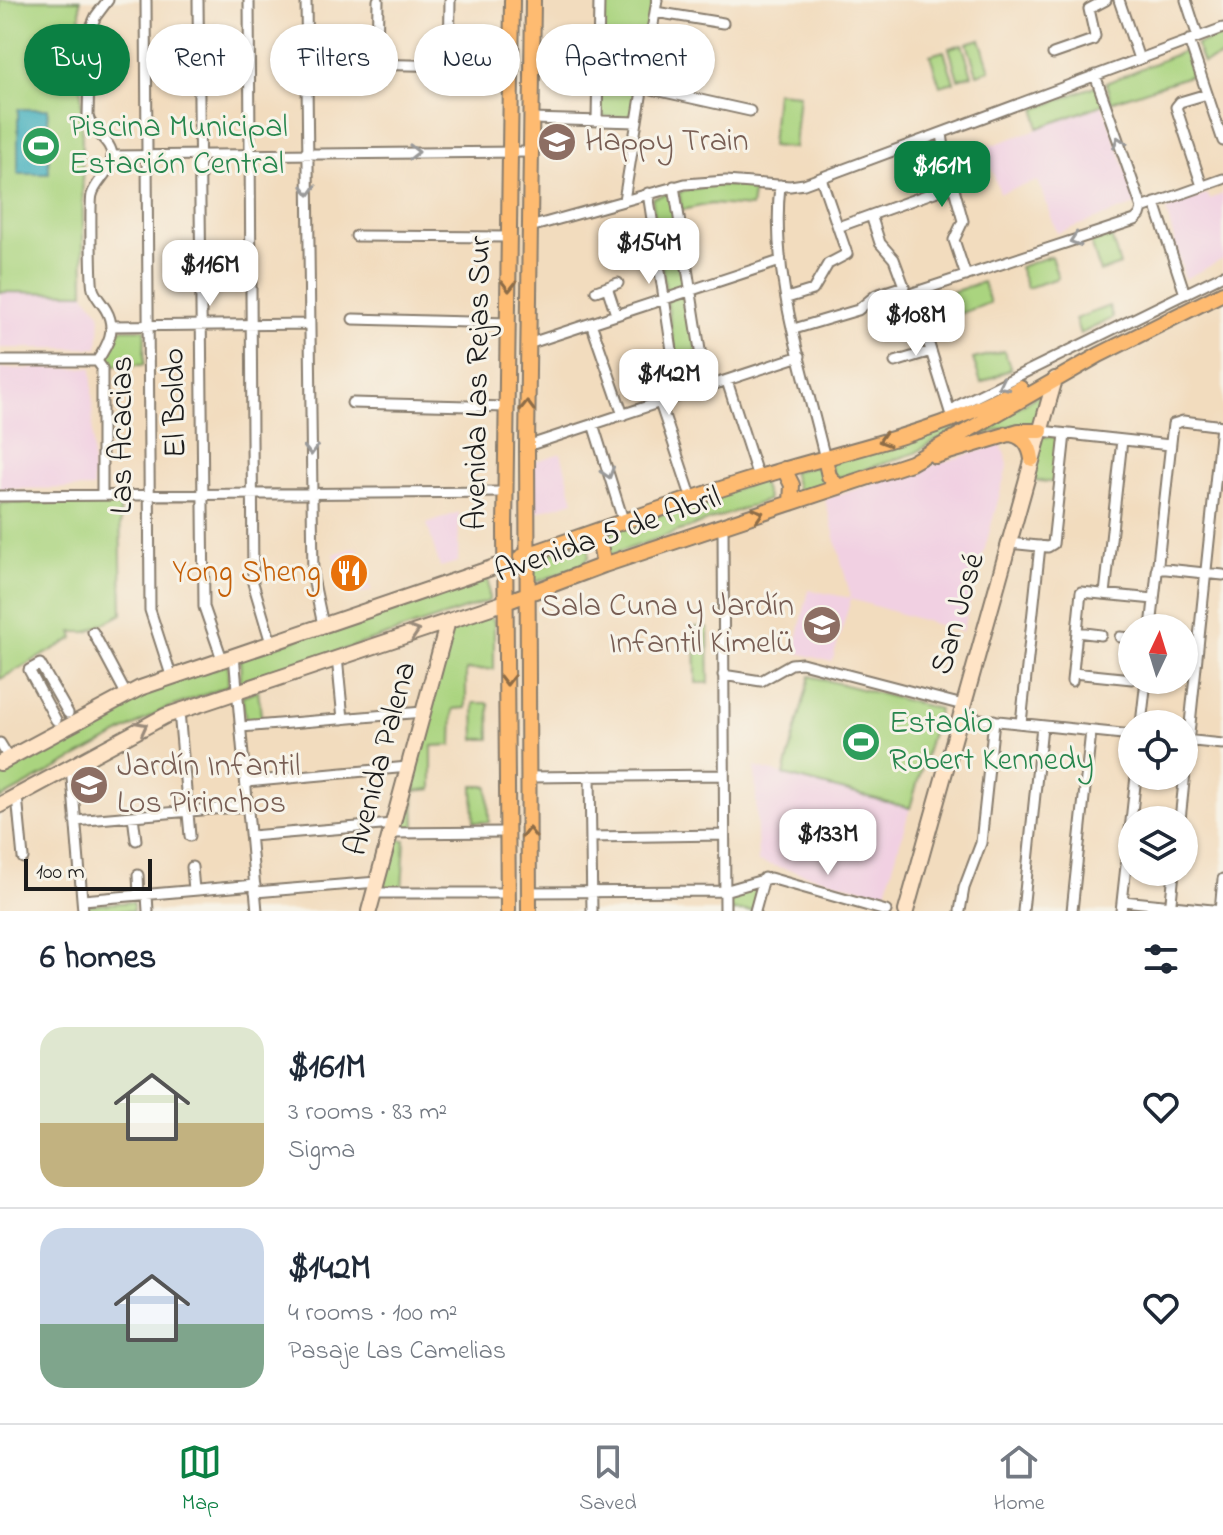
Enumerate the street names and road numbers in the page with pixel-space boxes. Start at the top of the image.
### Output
street label: Avenida Las Rejas Sur [453,235,505,531]
street label: El Boldo [152,348,200,458]
street label: Las Acacias [100,356,147,514]
street label: Avenida 5 de Abril [489,475,727,597]
street label: San José [919,547,999,680]
street label: Avenida Palena [334,657,430,861]

